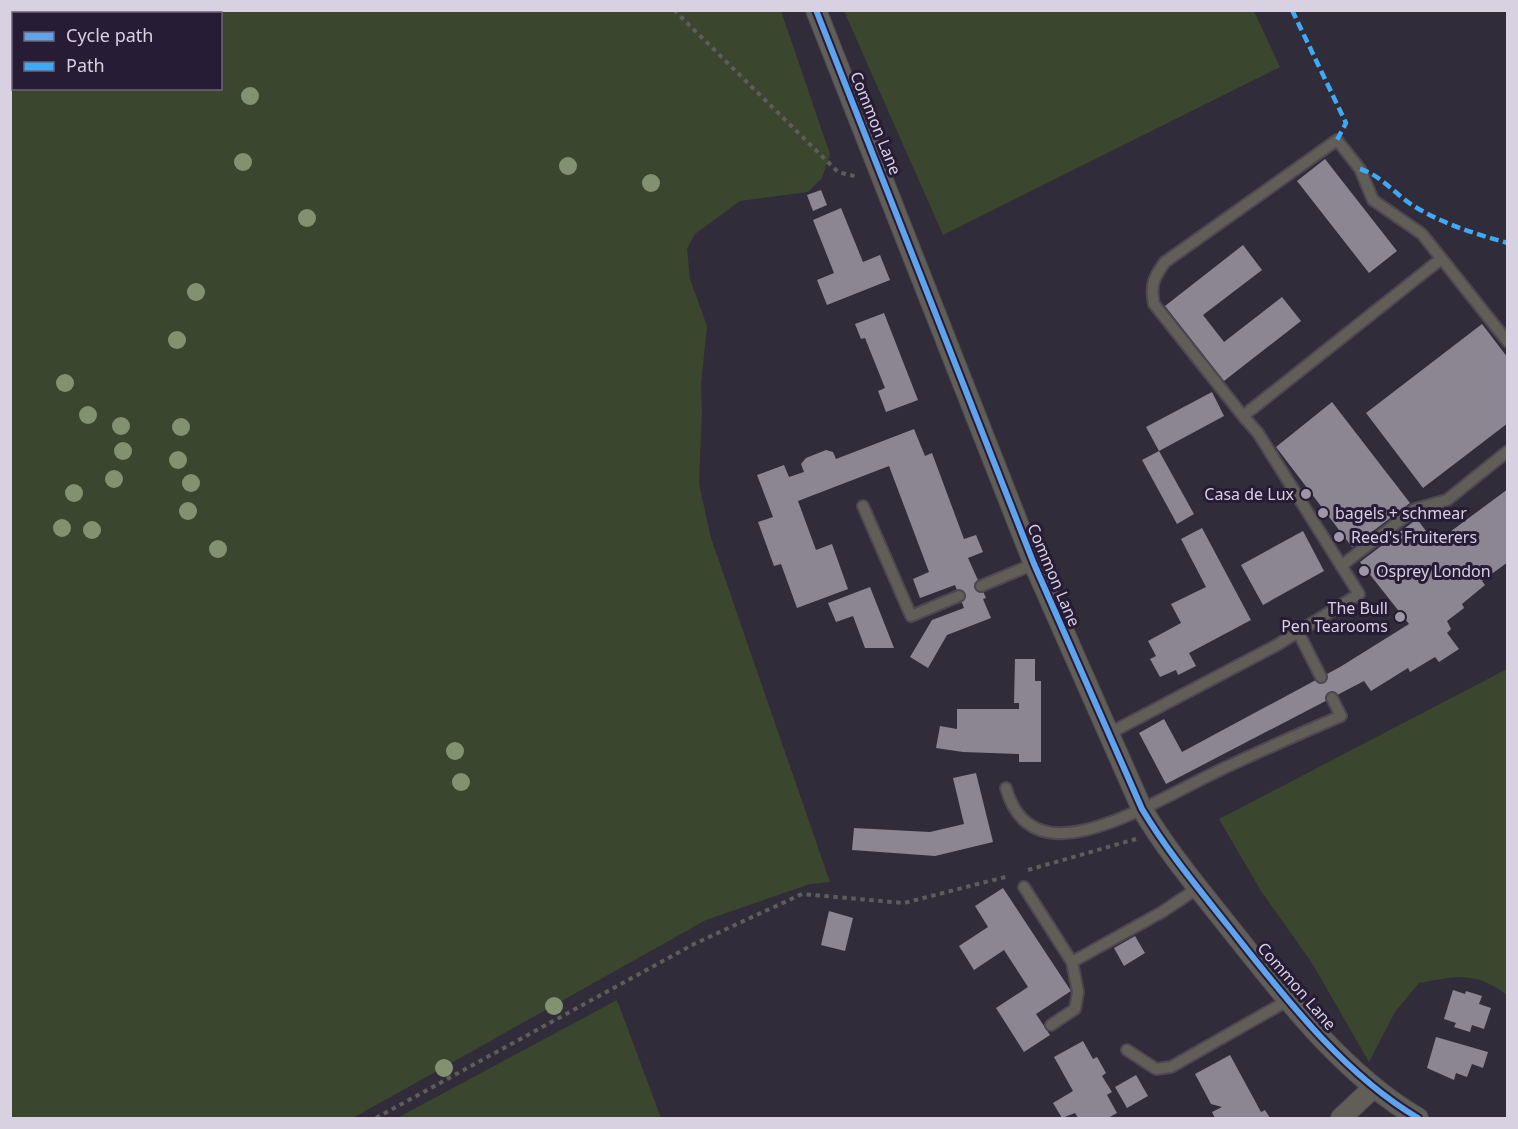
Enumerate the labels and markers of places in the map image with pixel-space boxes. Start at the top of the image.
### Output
place label: Casa de Lux [1204,483,1295,505]
marker: Casa de Lux [1299,487,1313,501]
place label: bagels + schmear [1335,502,1467,524]
marker: bagels + schmear [1316,506,1330,520]
place label: Reed's Fruiterers [1351,526,1477,548]
marker: Reed's Fruiterers [1332,530,1346,544]
place label: Osprey London [1376,560,1491,582]
marker: Osprey London [1357,564,1371,578]
place label: The Bull Pen Tearooms [1281,597,1388,637]
marker: The Bull Pen Tearooms [1393,610,1407,624]

